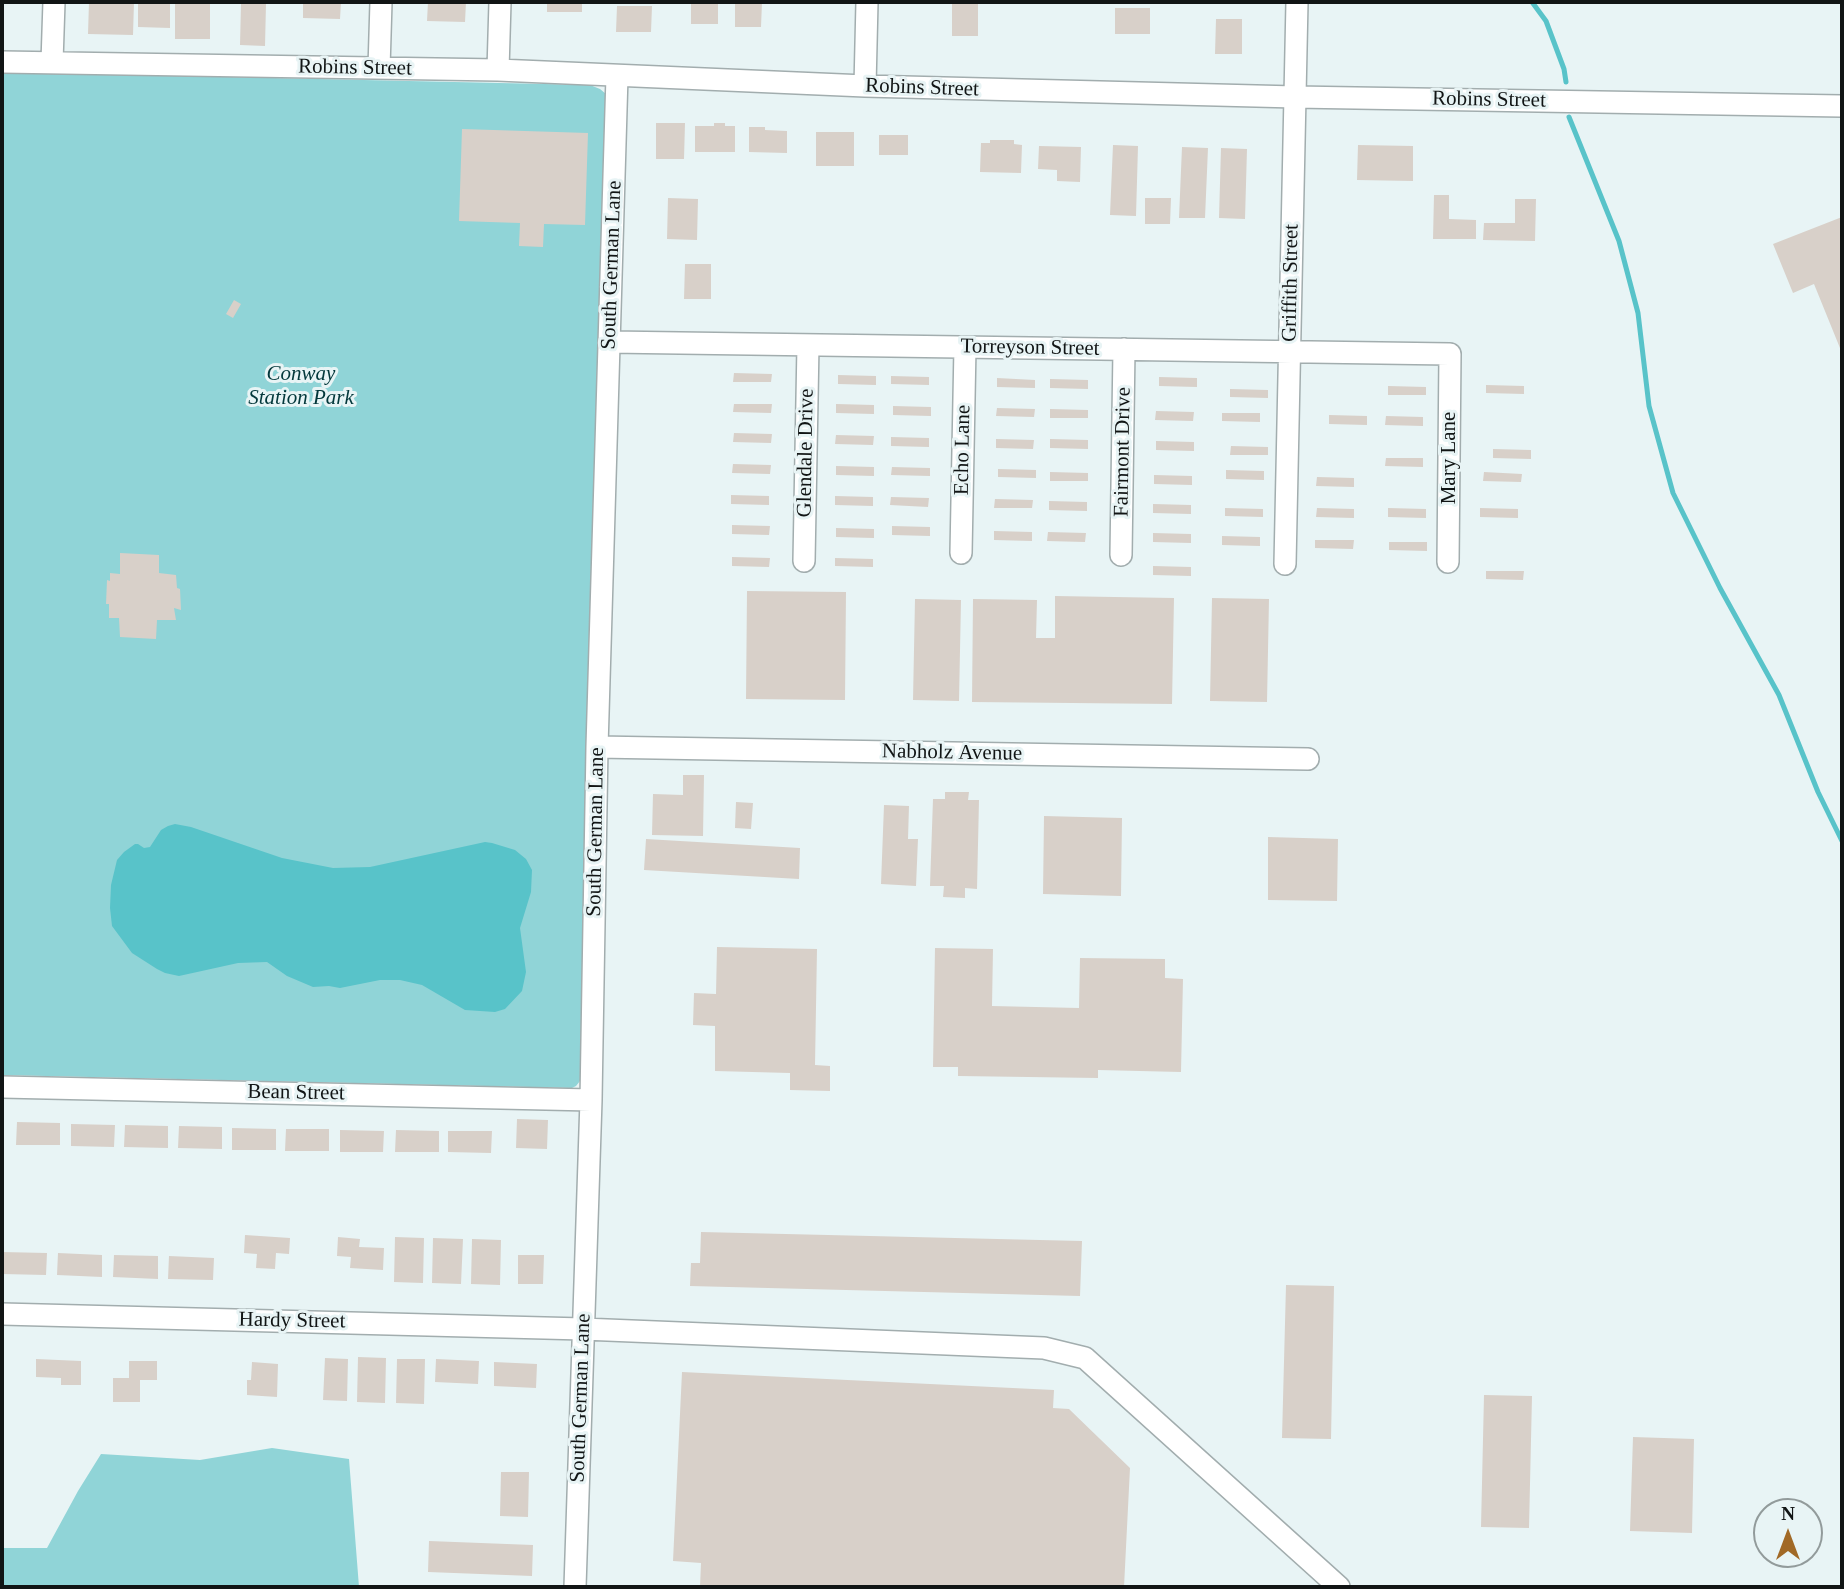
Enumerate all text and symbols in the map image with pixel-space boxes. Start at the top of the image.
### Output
street label: Robins Street [298,54,412,82]
street label: Robins Street [865,73,979,103]
street label: Robins Street [1432,86,1546,114]
street label: South German Lane [596,180,628,350]
street label: Griffith Street [1277,224,1305,342]
street label: Torreyson Street [960,334,1100,362]
park label: Conway Station Park [248,361,354,411]
street label: Fairmont Drive [1109,387,1137,517]
street label: Glendale Drive [792,388,820,518]
street label: Echo Lane [950,405,976,495]
street label: Mary Lane [1436,412,1462,504]
street label: Nabholz Avenue [882,739,1022,767]
street label: South German Lane [582,747,610,917]
street label: Bean Street [247,1080,345,1106]
street label: Hardy Street [238,1307,346,1335]
street label: South German Lane [565,1313,597,1483]
north arrow [1753,1498,1823,1568]
text: N [1781,1503,1795,1524]

